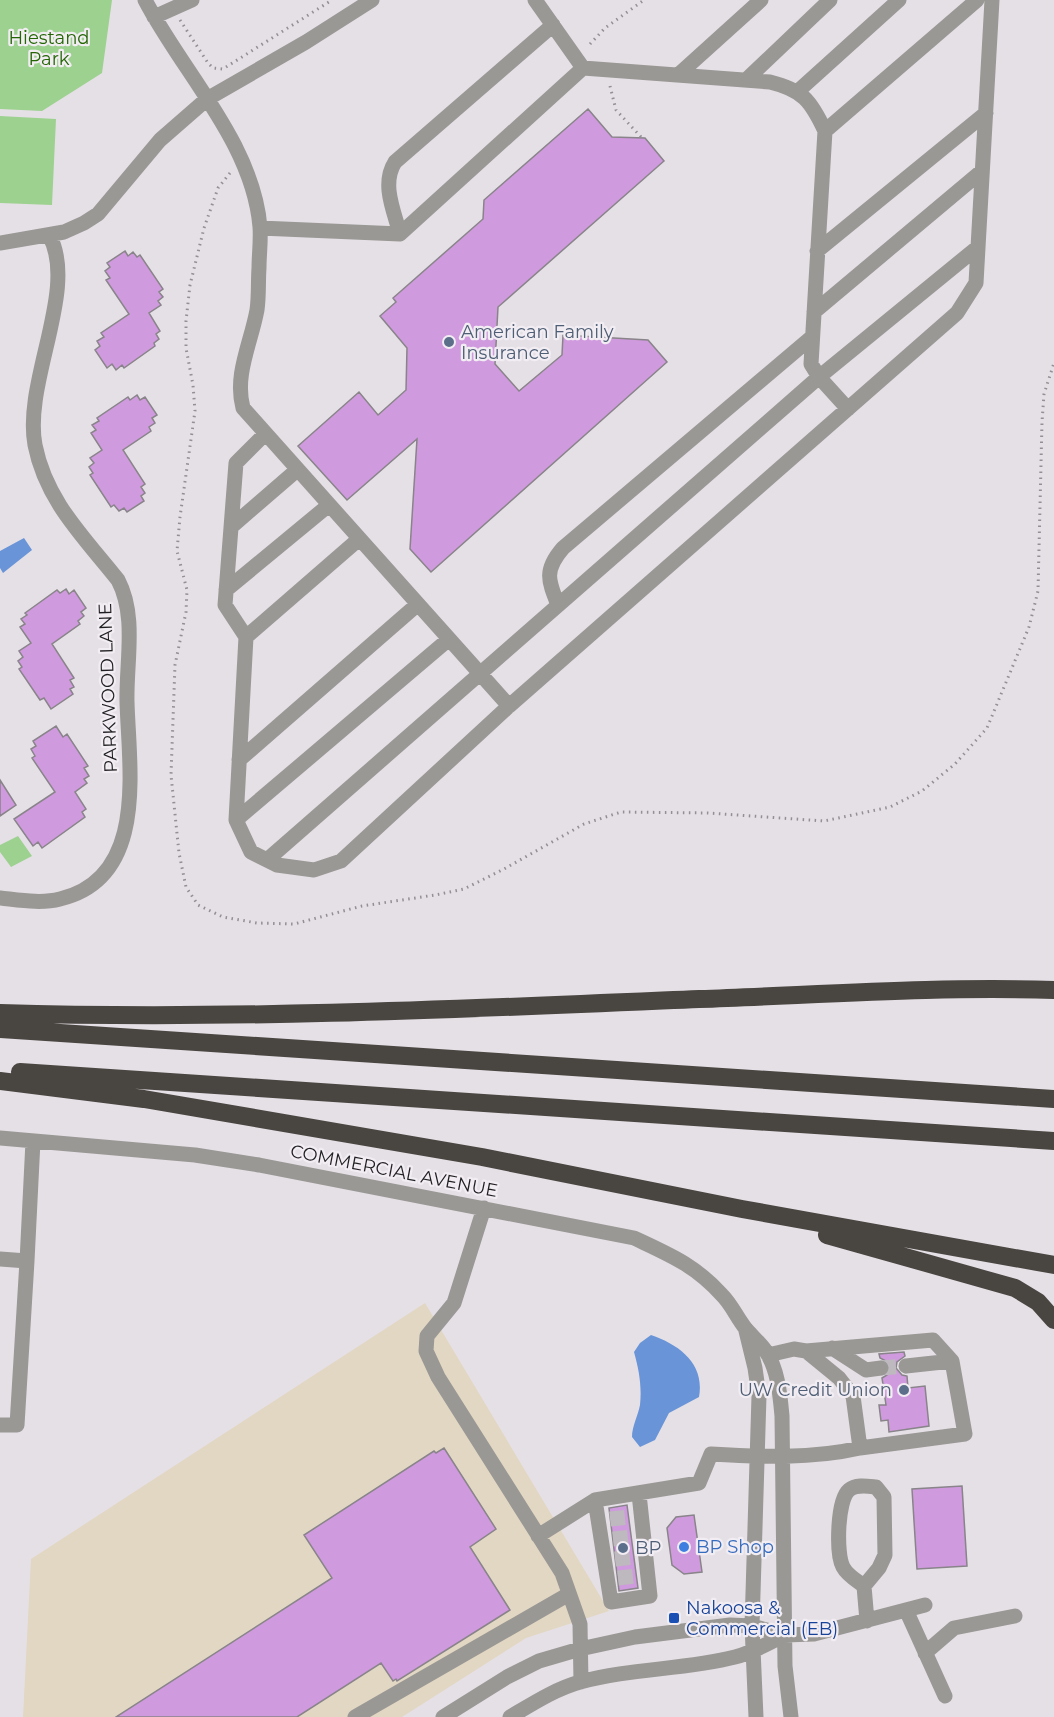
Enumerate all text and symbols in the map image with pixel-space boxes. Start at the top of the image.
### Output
park label: Hiestand Park [8,27,90,70]
place label: American Family Insurance [461,321,614,364]
marker: American Family Insurance [442,335,456,349]
street label: PARKWOOD LANE [94,603,122,773]
street label: COMMERCIAL AVENUE [289,1140,499,1202]
place label: UW Credit Union [739,1379,892,1401]
marker: UW Credit Union [897,1383,911,1397]
place label: BP Shop [696,1536,774,1558]
place label: BP [635,1537,662,1559]
marker: BP Shop [677,1540,691,1554]
marker: BP [616,1541,630,1555]
place label: Nakoosa & Commercial (EB) [686,1597,838,1640]
marker: Nakoosa & Commercial (EB) [667,1611,681,1625]

